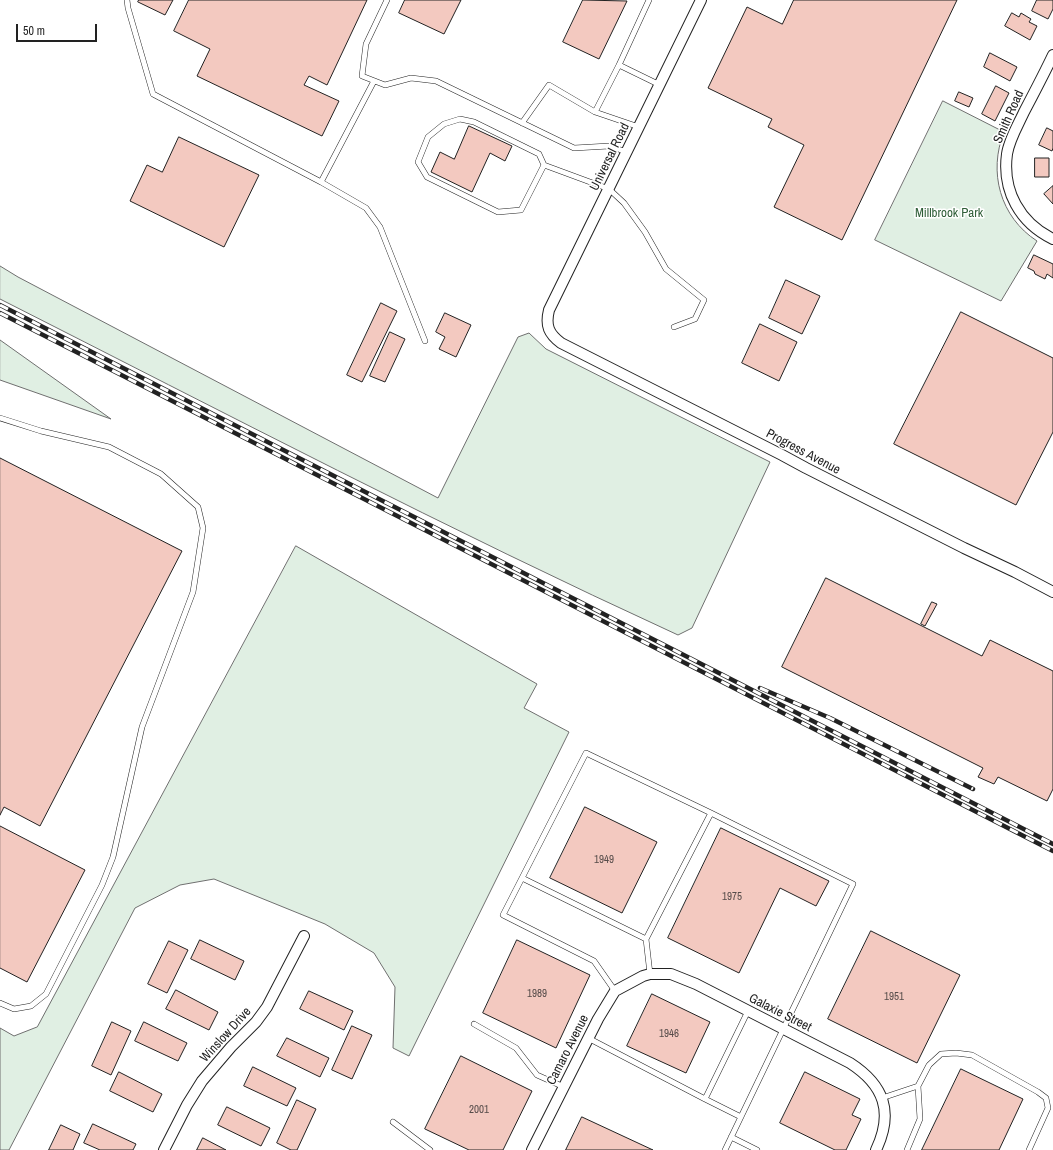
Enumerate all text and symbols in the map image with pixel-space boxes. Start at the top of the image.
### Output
scale bar [18,16,99,42]
text: 50 m [23,23,45,39]
street label: Smith Road [990,88,1028,146]
street label: Universal Road [587,121,633,193]
park label: Millbrook Park [915,206,983,222]
street label: Progress Avenue [763,426,843,478]
house number: 1949 [594,853,614,867]
house number: 1975 [722,890,742,904]
house number: 1989 [527,987,547,1001]
house number: 1951 [884,990,904,1004]
street label: Galaxie Street [746,991,814,1035]
street label: Winslow Drive [197,1004,255,1066]
street label: Camaro Avenue [544,1012,592,1088]
house number: 1946 [659,1027,679,1041]
house number: 2001 [469,1103,489,1117]

